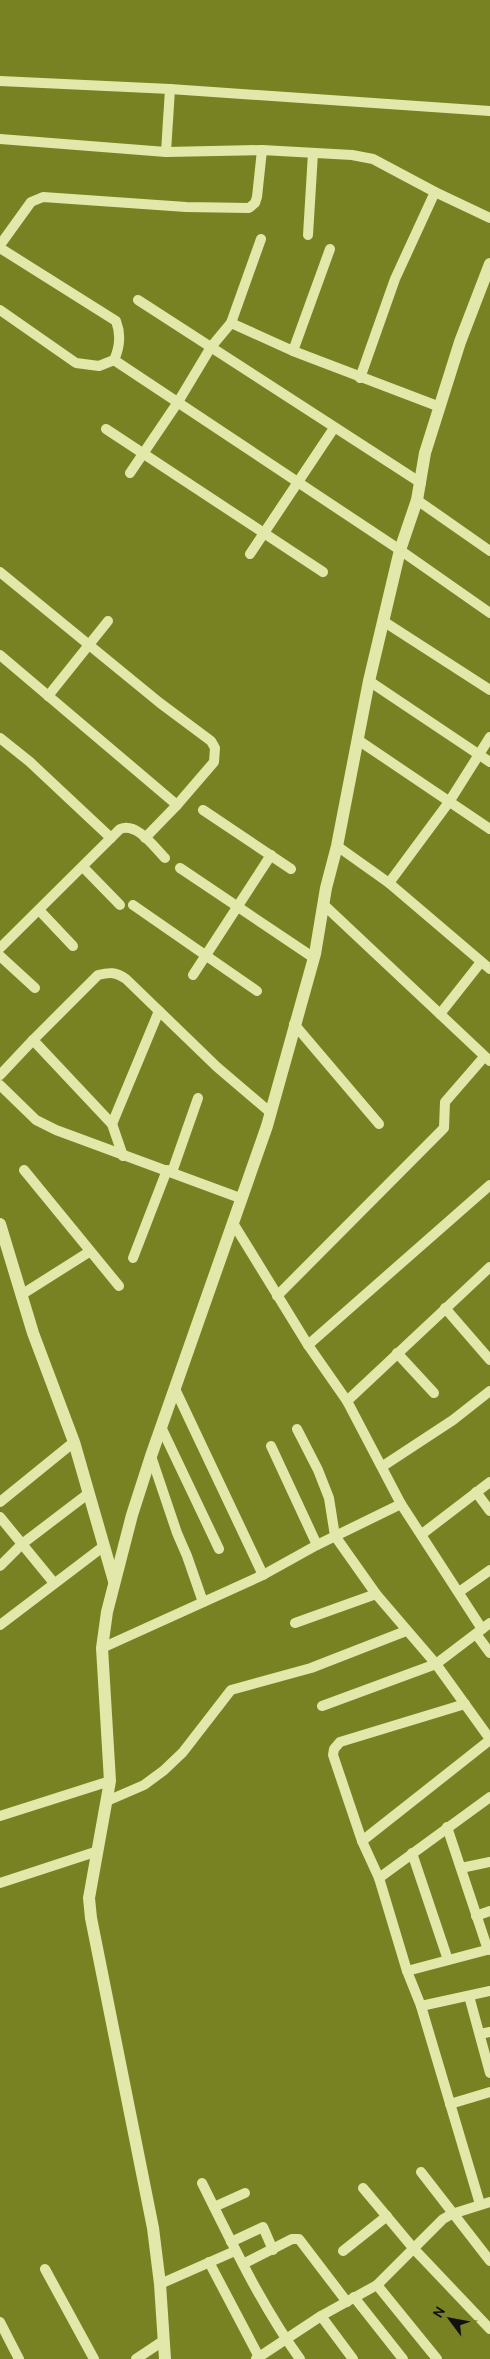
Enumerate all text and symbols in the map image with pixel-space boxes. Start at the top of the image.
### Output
north arrow [425,2294,475,2344]
text: N [429,2303,449,2321]

